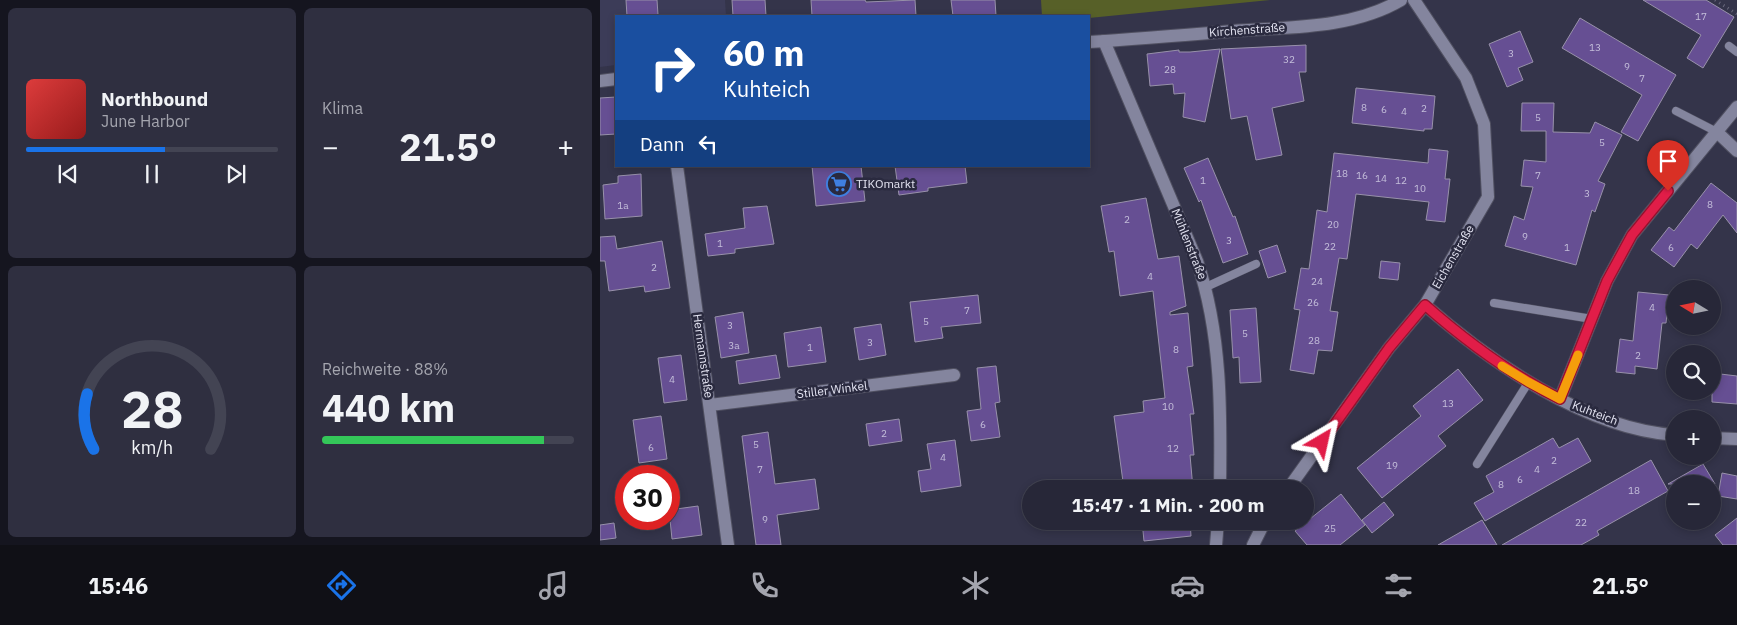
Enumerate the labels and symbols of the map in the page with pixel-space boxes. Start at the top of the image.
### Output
house number: 17 [1695,10,1707,23]
street label: Kirchenstraße [1208,19,1286,40]
house number: 13 [1589,41,1601,54]
house number: 3 [1508,47,1514,60]
house number: 32 [1283,53,1295,66]
house number: 9 [1624,60,1630,73]
house number: 28 [1164,63,1176,76]
house number: 7 [1639,72,1645,85]
house number: 8 [1361,101,1367,114]
house number: 2 [1421,102,1427,115]
house number: 6 [1381,103,1387,116]
house number: 4 [1401,105,1407,118]
house number: 5 [1535,111,1541,124]
house number: 5 [1599,136,1605,149]
pin [1647,140,1689,191]
house number: 18 [1336,167,1348,180]
house number: 16 [1356,169,1368,182]
house number: 7 [1535,169,1541,182]
supermarket icon: TIKOmarkt [826,171,852,197]
house number: 14 [1375,172,1387,185]
house number: 1 [1200,174,1206,187]
house number: 12 [1395,174,1407,187]
place label: TIKOmarkt [856,176,915,191]
house number: 10 [1414,182,1426,195]
house number: 3 [1584,187,1590,200]
house number: 8 [1707,198,1713,211]
house number: 1a [617,199,629,212]
street label: Mühlenstraße [1168,206,1211,282]
house number: 2 [1124,213,1130,226]
house number: 20 [1327,218,1339,231]
street label: Eichenstraße [1428,222,1477,291]
house number: 9 [1522,230,1528,243]
house number: 3 [1226,234,1232,247]
house number: 1 [717,237,723,250]
house number: 22 [1324,240,1336,253]
house number: 1 [1564,241,1570,254]
house number: 6 [1668,241,1674,254]
house number: 2 [651,261,657,274]
house number: 4 [1147,270,1153,283]
house number: 24 [1311,275,1323,288]
north arrow [1666,280,1721,335]
house number: 26 [1307,296,1319,309]
house number: 4 [1649,301,1655,314]
house number: 7 [964,304,970,317]
street label: Hermannstraße [690,313,717,399]
house number: 5 [923,315,929,328]
house number: 3 [727,319,733,332]
house number: 5 [1242,327,1248,340]
house number: 28 [1308,334,1320,347]
house number: 3 [867,336,873,349]
house number: 3a [728,339,740,352]
house number: 1 [807,341,813,354]
house number: 8 [1173,343,1179,356]
house number: 2 [1635,349,1641,362]
house number: 4 [669,373,675,386]
street label: Stiller Winkel [796,378,868,401]
house number: 13 [1442,397,1454,410]
street label: Kuhteich [1570,397,1620,428]
house number: 10 [1162,400,1174,413]
position arrow [1295,415,1347,467]
house number: 6 [980,418,986,431]
house number: 2 [881,427,887,440]
house number: 5 [753,438,759,451]
house number: 6 [648,441,654,454]
house number: 12 [1167,442,1179,455]
house number: 4 [940,451,946,464]
house number: 2 [1551,454,1557,467]
house number: 19 [1386,459,1398,472]
house number: 7 [757,463,763,476]
house number: 4 [1534,463,1540,476]
speed limit sign: 30 [615,465,680,530]
house number: 6 [1517,473,1523,486]
house number: 8 [1498,478,1504,491]
house number: 18 [1628,484,1640,497]
house number: 9 [762,513,768,526]
house number: 22 [1575,516,1587,529]
house number: 25 [1324,522,1336,535]

